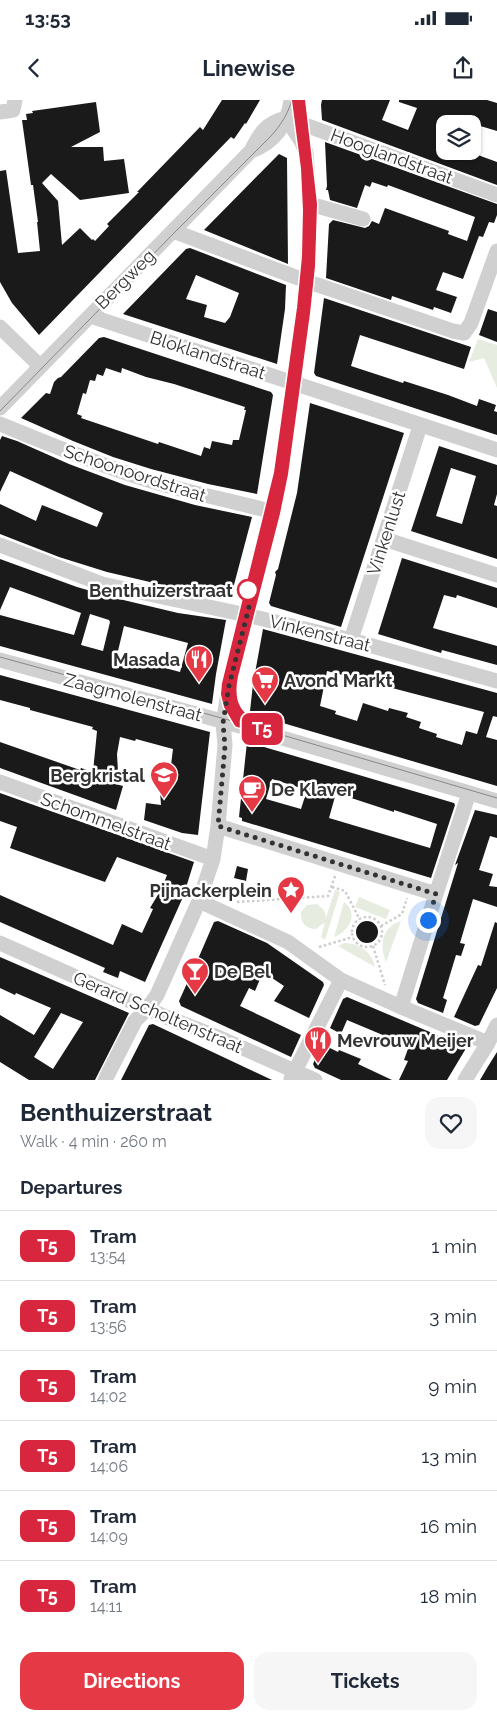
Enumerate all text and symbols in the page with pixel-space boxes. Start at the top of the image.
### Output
text: 13:53 [25,7,71,29]
icon: back [20,54,48,82]
icon: share [449,54,477,82]
text: Linewise [202,55,295,81]
map controls [436,115,481,160]
button: layers [436,115,481,160]
street label: Hooglandstraat [328,124,456,188]
street label: Bergweg [91,245,159,313]
street label: Bloklandstraat [148,326,268,384]
street label: Schoonoordstraat [61,440,209,506]
street label: Vinkenlust [363,488,409,578]
marker: Benthuizerstraat [237,579,259,601]
place label: Benthuizerstraat [89,580,233,601]
street label: Vinkenstraat [267,610,373,656]
restaurant icon: Masada [184,644,214,683]
place label: Masada [113,649,180,670]
supermarket icon: Avond Markt [250,665,280,704]
street label: Zaagmolenstraat [62,668,204,726]
place label: Avond Markt [284,670,393,691]
line badge: T5 [240,713,284,745]
text: T5 [252,718,272,739]
school or university icon: Bergkristal [149,760,179,799]
place label: Bergkristal [50,765,145,786]
cafe icon: De Klaver [237,774,267,813]
place label: De Klaver [271,779,354,800]
street label: Schommelstraat [38,788,174,854]
place icon: Pijnackerplein [276,875,306,914]
place label: Pijnackerplein [149,880,272,901]
your location [416,908,441,933]
bar icon: De Bel [180,956,210,995]
place label: De Bel [214,961,271,982]
street label: Gerard Scholtenstraat [70,967,246,1057]
restaurant icon: Mevrouw Meijer [303,1025,333,1064]
place label: Mevrouw Meijer [337,1030,474,1051]
button: heart [425,1097,477,1149]
text: Benthuizerstraat [20,1098,212,1127]
text: Walk · 4 min · 260 m [20,1132,167,1151]
text: Departures [20,1176,122,1198]
text: Tram [90,1225,137,1247]
text: T5 [37,1235,58,1256]
text: 1 min [431,1235,477,1257]
text: 13:54 [90,1247,126,1266]
text: Tram [90,1295,137,1317]
text: T5 [37,1305,58,1326]
text: 3 min [429,1305,477,1327]
text: 13:56 [90,1317,127,1336]
text: Tram [90,1365,137,1387]
text: T5 [37,1375,58,1396]
text: 9 min [428,1375,477,1397]
text: 14:02 [90,1387,127,1406]
text: Tram [90,1435,137,1457]
text: T5 [37,1445,58,1466]
text: 13 min [421,1445,477,1467]
text: 14:06 [90,1457,128,1476]
text: Tram [90,1505,137,1527]
text: T5 [37,1515,58,1536]
text: 16 min [420,1515,477,1537]
text: 14:09 [90,1527,128,1546]
text: Tram [90,1575,137,1597]
text: T5 [37,1585,58,1606]
text: 18 min [420,1585,477,1607]
text: 14:11 [90,1597,122,1616]
button: Directions [20,1652,244,1710]
button: Tickets [254,1652,477,1710]

